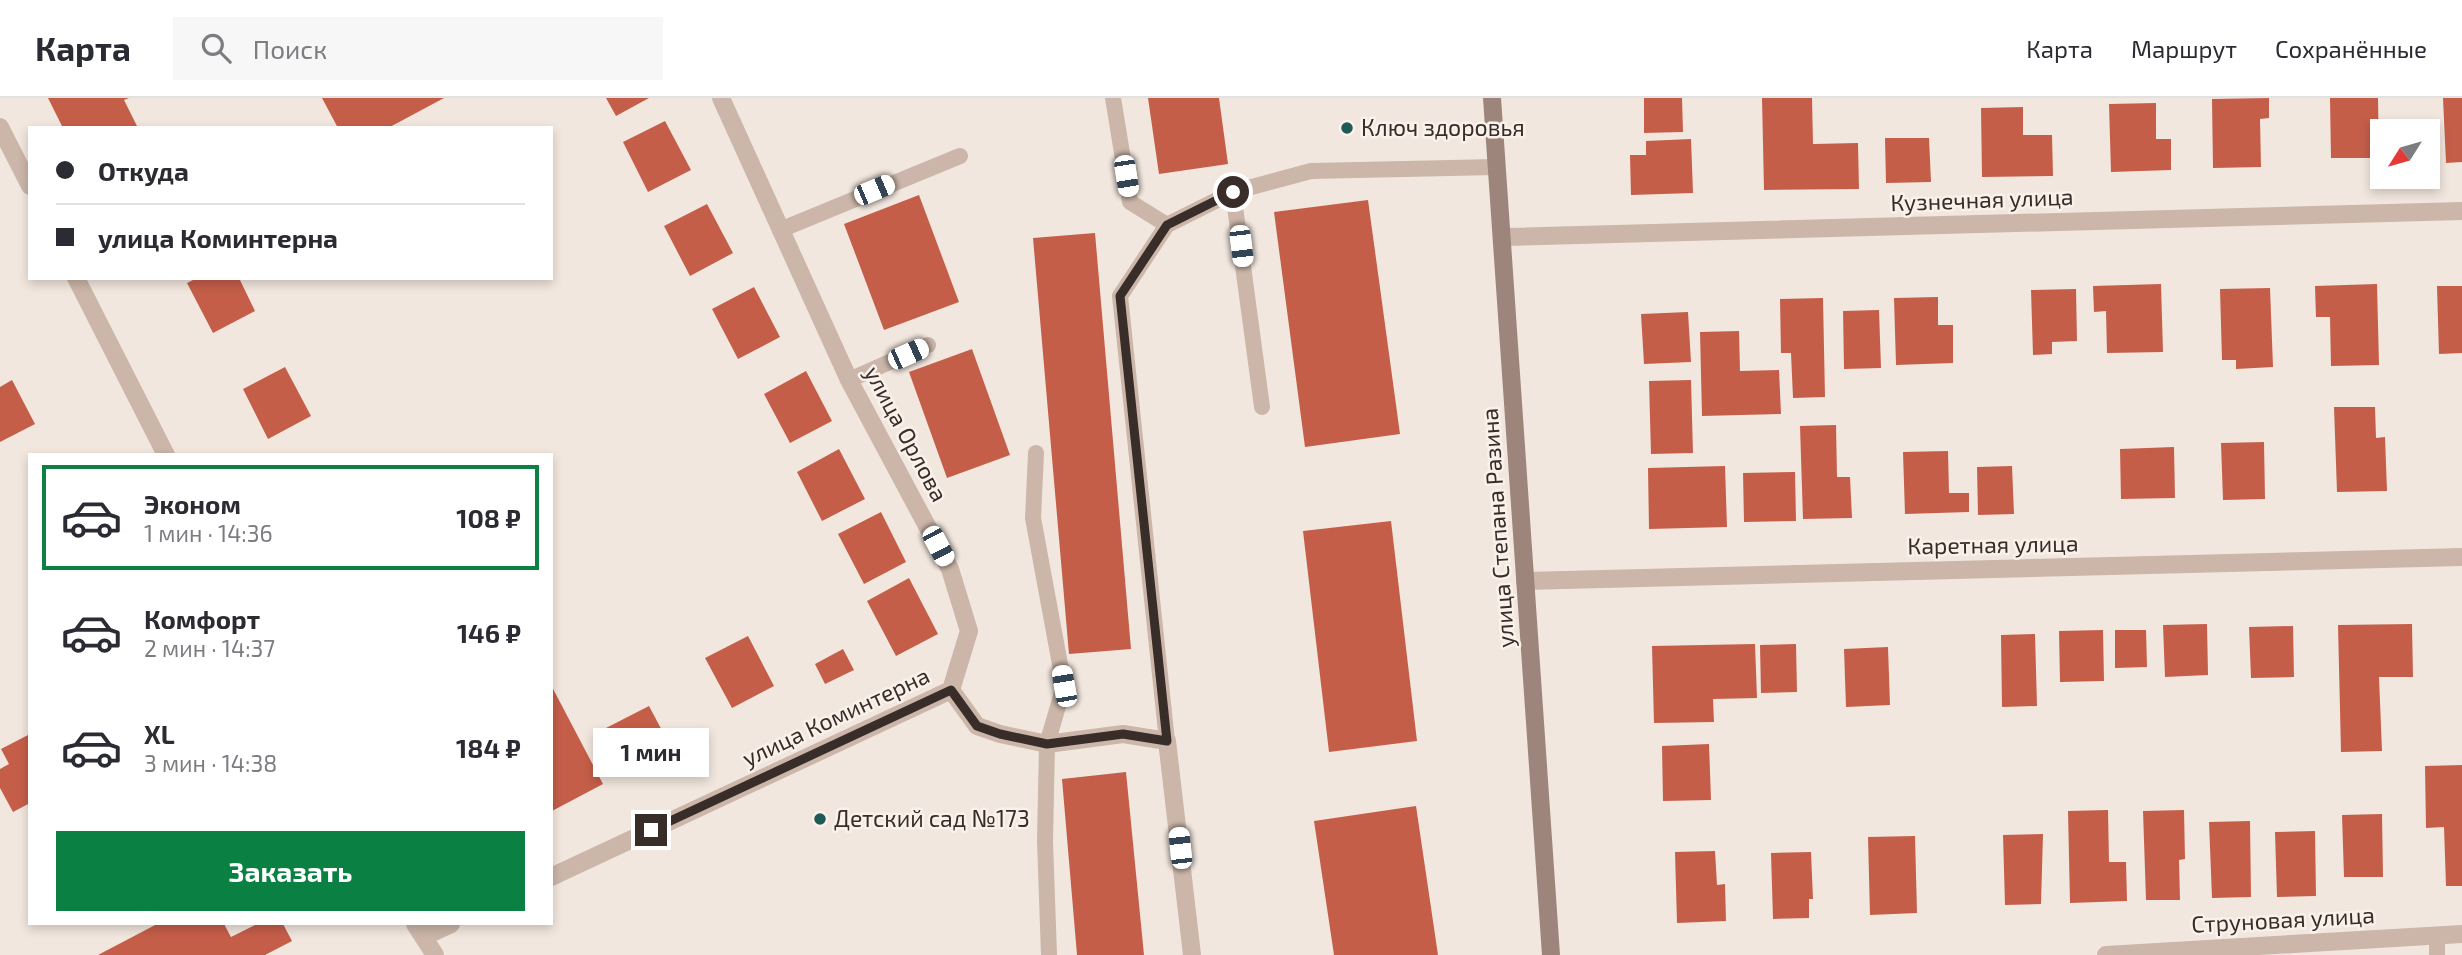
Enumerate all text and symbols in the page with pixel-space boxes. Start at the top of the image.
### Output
search box [173,17,663,80]
text: Карта [35,28,131,68]
icon: search [197,29,235,67]
text: Поиск [253,33,327,64]
text: Карта [2026,34,2093,63]
text: Маршрут [2131,34,2237,63]
text: Сохранённые [2275,34,2427,63]
place label: Ключ здоровья [1361,113,1525,141]
north arrow [2370,119,2440,189]
map controls [2370,119,2440,189]
marker: Ключ здоровья [1339,120,1355,136]
car [1113,154,1140,198]
text: Откуда [98,155,189,186]
car [851,172,898,208]
route start [1217,176,1249,208]
street label: Кузнечная улица [1890,182,2074,217]
text: улица Коминтерна [98,222,338,253]
car [1229,224,1254,268]
car [885,336,932,372]
street label: улица Орлова [859,361,954,507]
street label: улица Степана Разина [1475,407,1520,649]
icon: car [60,486,123,549]
text: Эконом [144,488,241,519]
text: 108 ₽ [456,502,521,533]
text: 1 мин · 14:36 [144,519,273,547]
car [919,523,958,569]
street label: Каретная улица [1907,529,2079,560]
icon: car [60,601,123,664]
text: Комфорт [144,603,260,634]
text: 146 ₽ [457,617,521,648]
text: 2 мин · 14:37 [144,634,275,662]
street label: улица Коминтерна [738,660,934,773]
car [1051,663,1078,709]
icon: car [60,716,123,779]
text: XL [144,718,175,749]
callout: 1 мин [593,728,709,778]
text: 184 ₽ [456,732,521,763]
text: 1 мин [621,738,681,766]
text: 3 мин · 14:38 [144,749,277,777]
place label: Детский сад №173 [834,804,1030,832]
marker: Детский сад №173 [812,811,828,827]
route end [635,814,667,846]
car [1168,826,1193,870]
button: Заказать [56,831,525,911]
street label: Струновая улица [2190,900,2375,939]

